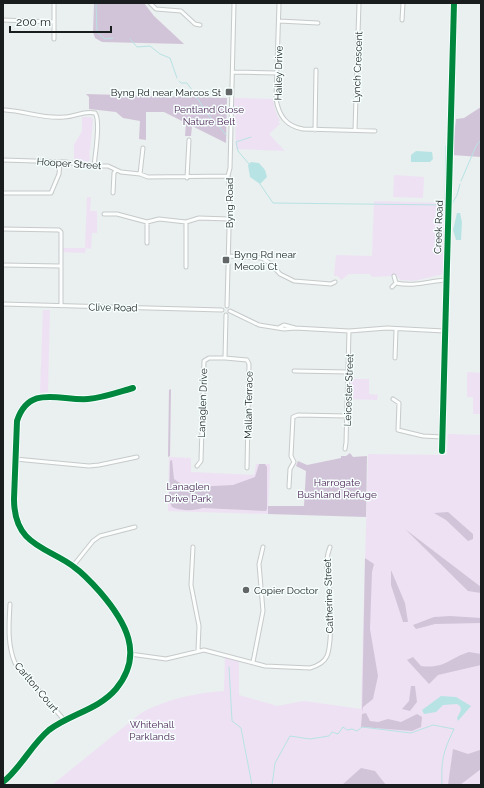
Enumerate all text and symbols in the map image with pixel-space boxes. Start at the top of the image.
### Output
scale bar [10,8,111,34]
text: 200 m [16,15,51,29]
street label: Lynch Crescent [351,30,364,103]
street label: Hailey Drive [273,45,284,101]
place label: Byng Rd near Marcos St [111,87,222,98]
marker: Byng Rd near Marcos St [224,87,234,97]
park label: Pentland Close Nature Belt [174,104,244,127]
street label: Hooper Street [36,156,102,171]
street label: Byng Road [224,178,235,228]
street label: Creek Road [432,200,445,254]
place label: Byng Rd near Mecoli Ct [234,249,297,272]
marker: Byng Rd near Mecoli Ct [221,255,231,265]
street label: Clive Road [88,302,138,313]
street label: Leicester Street [342,353,355,426]
street label: Lanaglen Drive [196,368,209,438]
street label: Mallan Terrace [242,371,255,439]
park label: Harrogate Bushland Refuge [297,477,377,500]
park label: Lanaglen Drive Park [165,481,212,504]
street label: Catherine Street [322,558,335,634]
marker: Copier Doctor [241,585,251,595]
place label: Copier Doctor [254,585,319,596]
street label: Carlton Court [13,660,61,715]
park label: Whitehall Parklands [129,719,175,742]

